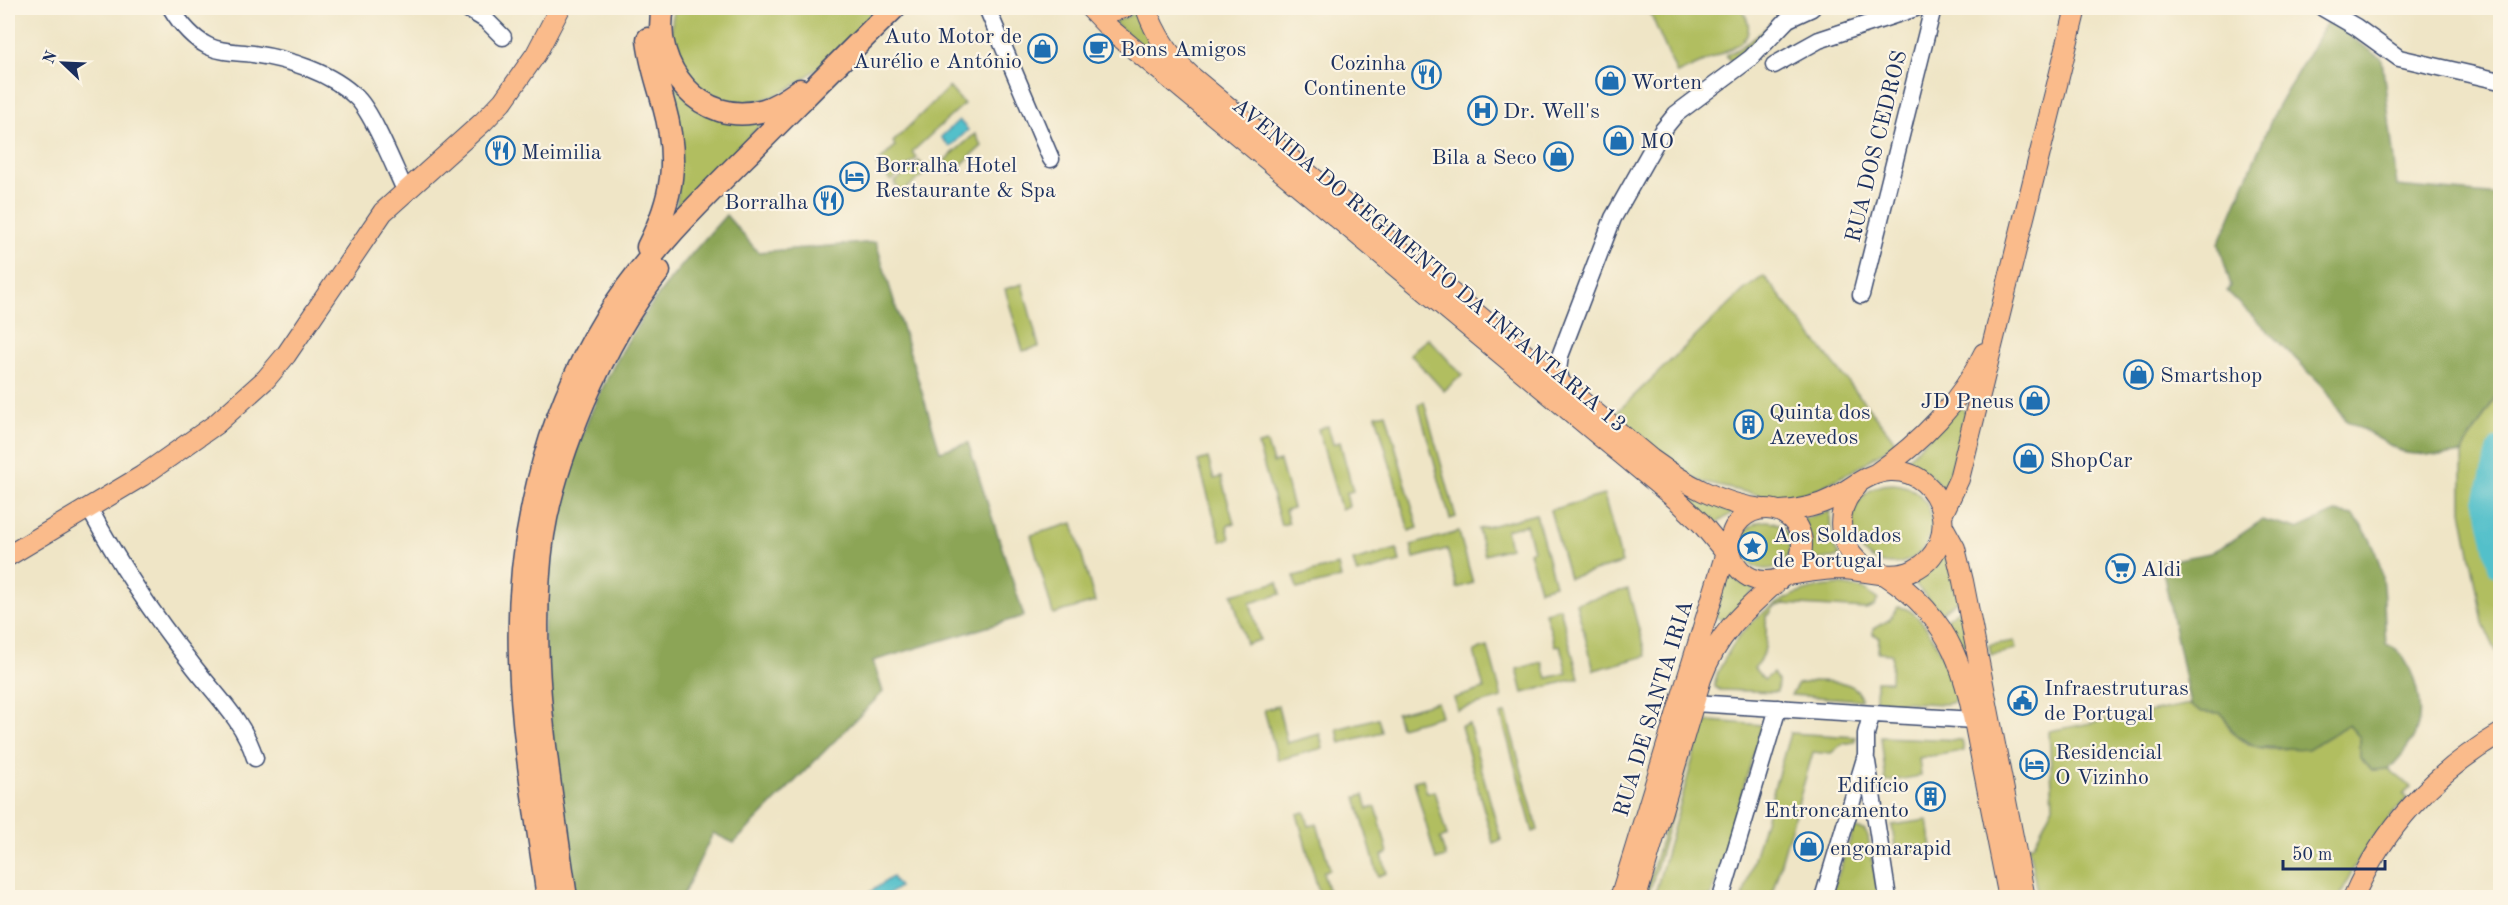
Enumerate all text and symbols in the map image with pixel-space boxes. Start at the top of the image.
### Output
place label: Auto Motor de Aurélio e António [853,26,1022,73]
shop icon: Auto Motor de Aurélio e António [1027,32,1059,64]
cafe icon: Bons Amigos [1083,32,1115,64]
north arrow [33,33,93,93]
place label: Bons Amigos [1120,39,1246,61]
text: N [41,48,61,67]
street label: RUA DOS CEDROS [1842,48,1911,245]
place label: Cozinha Continente [1303,53,1406,100]
restaurant icon: Cozinha Continente [1411,59,1443,91]
shop icon: Worten [1594,65,1626,97]
place label: Worten [1631,72,1702,94]
street label: AVENIDA DO REGIMENTO DA INFANTARIA 13 [1228,94,1630,437]
hospital icon: Dr. Well's [1466,94,1498,126]
place label: Dr. Well's [1503,101,1600,123]
shop icon: MO [1603,124,1635,156]
place label: MO [1640,131,1674,153]
restaurant icon: Meimilia [484,135,516,167]
shop icon: Bila a Seco [1542,140,1574,172]
place label: Meimilia [521,142,602,164]
place label: Bila a Seco [1432,147,1537,169]
place label: Borralha Hotel Restaurante & Spa [875,155,1056,202]
hotel icon: Borralha Hotel Restaurante & Spa [838,161,870,193]
restaurant icon: Borralha [813,185,845,217]
place label: Borralha [724,192,808,214]
shop icon: Smartshop [2123,358,2155,390]
place label: Smartshop [2160,365,2263,387]
shop icon: JD Pneus [2019,384,2051,416]
place label: JD Pneus [1921,391,2014,413]
place label: Quinta dos Azevedos [1769,402,1871,449]
building icon: Quinta dos Azevedos [1732,408,1764,440]
shop icon: ShopCar [2013,443,2045,475]
place label: ShopCar [2050,450,2133,472]
place label: Aos Soldados de Portugal [1773,525,1901,572]
place icon: Aos Soldados de Portugal [1736,531,1768,563]
supermarket icon: Aldi [2104,552,2136,584]
place label: Aldi [2141,559,2181,581]
street label: RUA DE SANTA IRIA [1610,598,1697,819]
place label: Infraestruturas de Portugal [2044,678,2189,725]
public building icon: Infraestruturas de Portugal [2007,684,2039,716]
place label: Residencial O Vizinho [2055,742,2162,789]
hotel icon: Residencial O Vizinho [2018,748,2050,780]
place label: Edifício Entroncamento [1764,775,1909,822]
building icon: Edifício Entroncamento [1914,781,1946,813]
shop icon: engomarapid [1793,831,1825,863]
scale bar [2283,833,2385,871]
place label: engomarapid [1830,838,1952,860]
text: 50 m [2292,846,2332,864]

